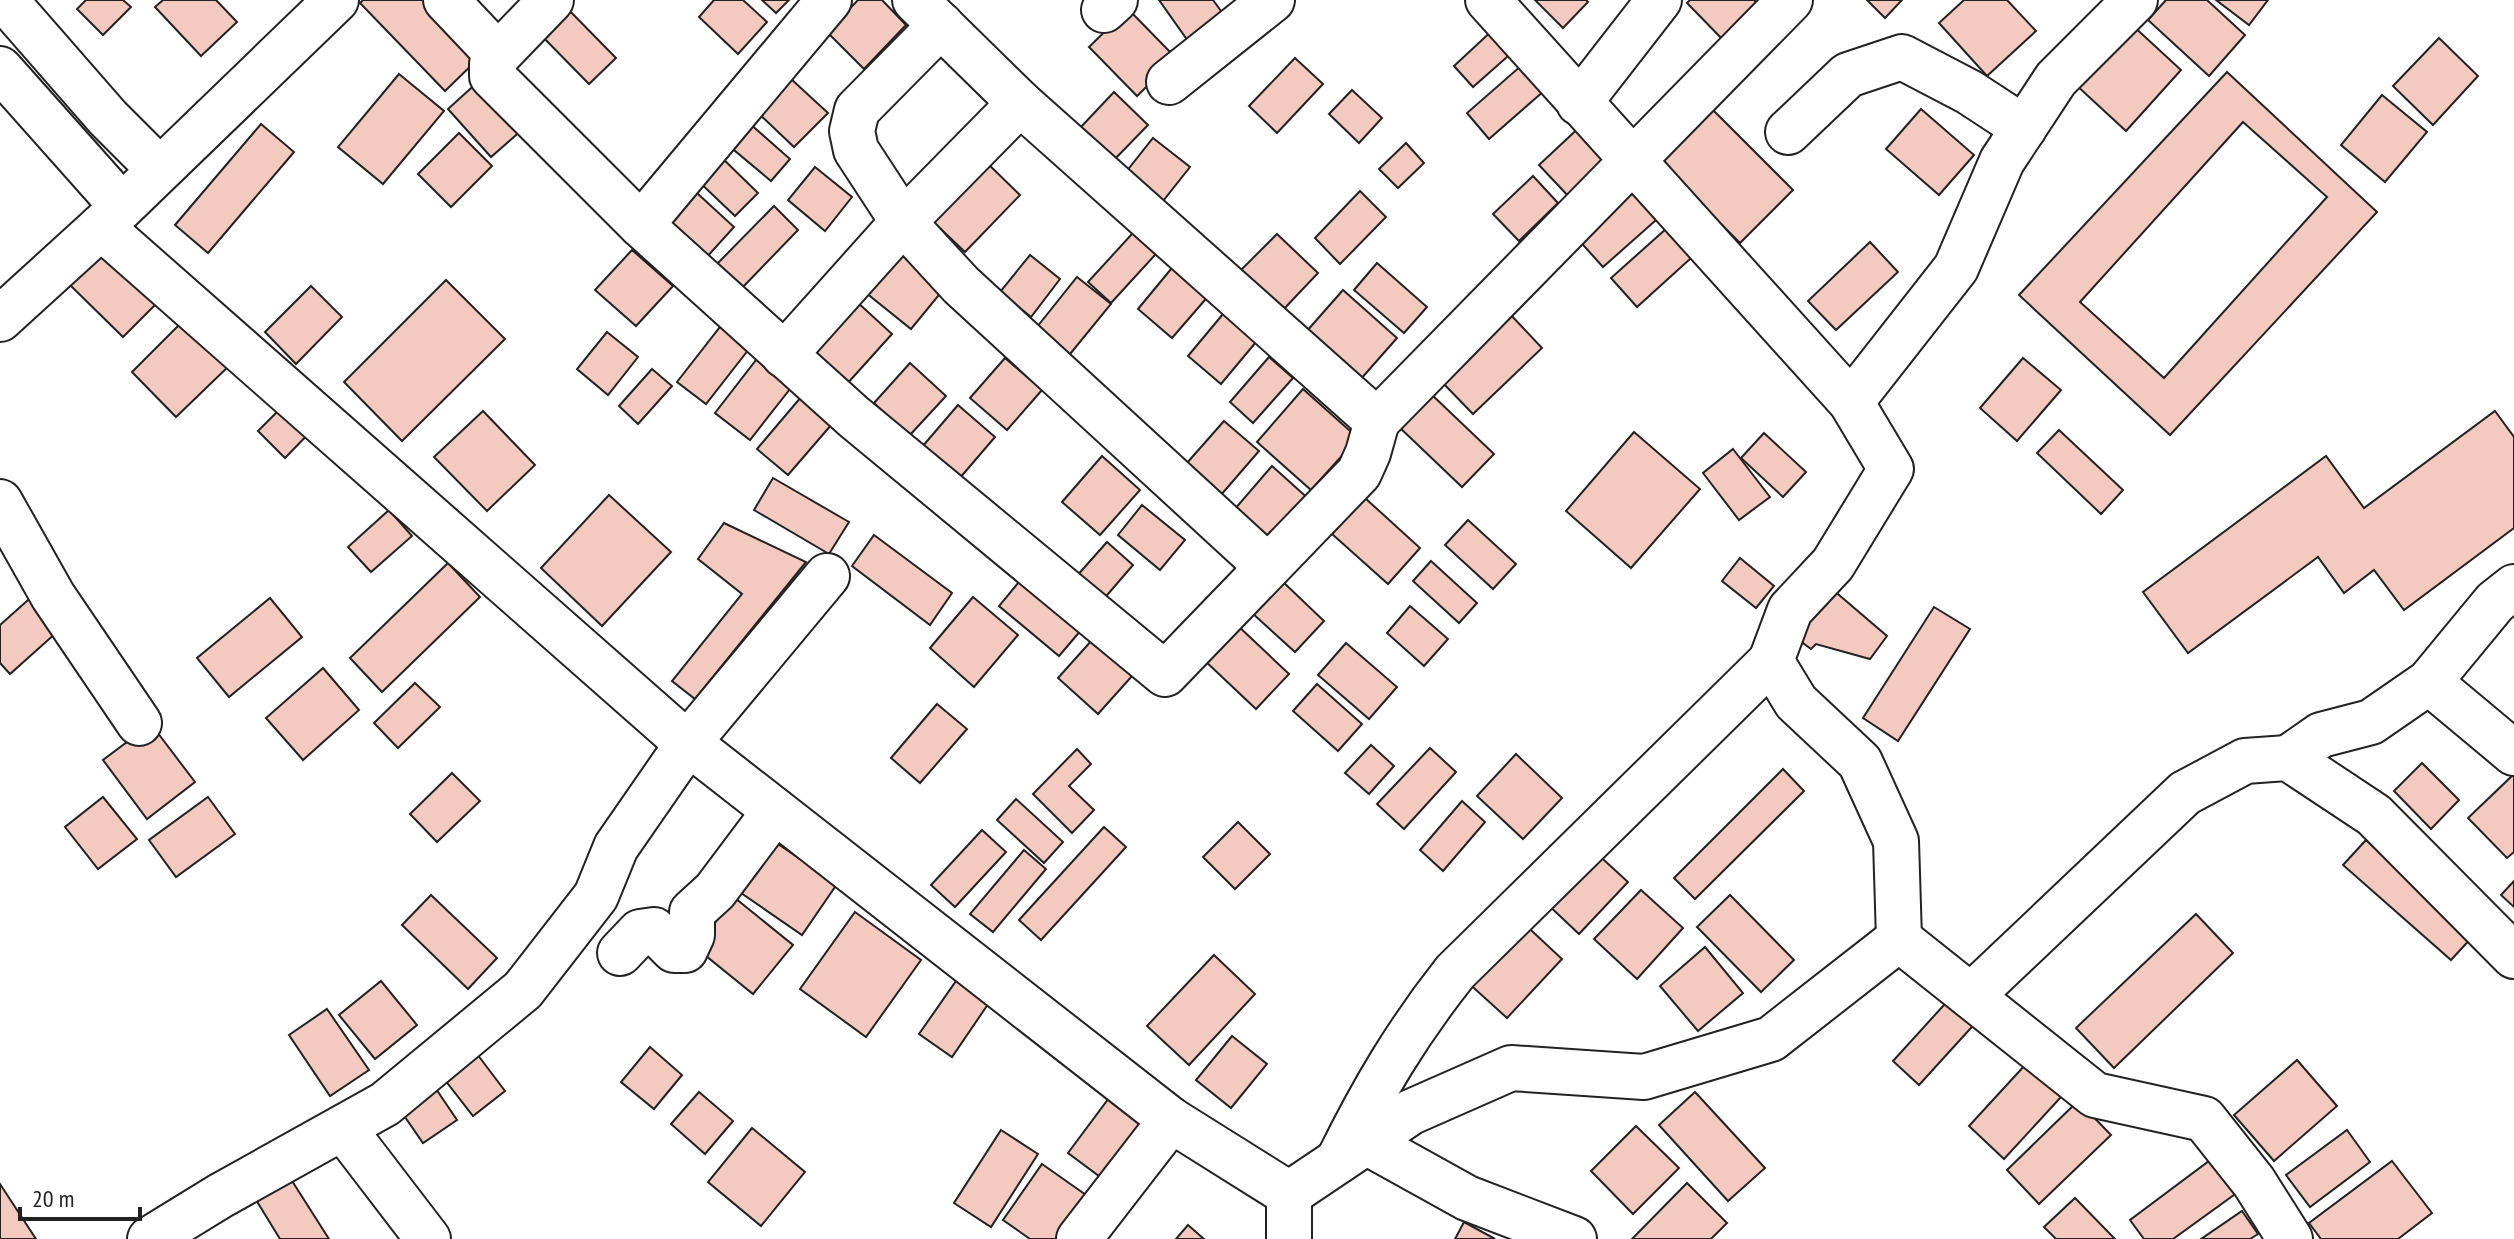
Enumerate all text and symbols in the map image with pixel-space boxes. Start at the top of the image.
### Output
scale bar [20,1171,140,1221]
text: 20 m [32,1183,74,1214]

